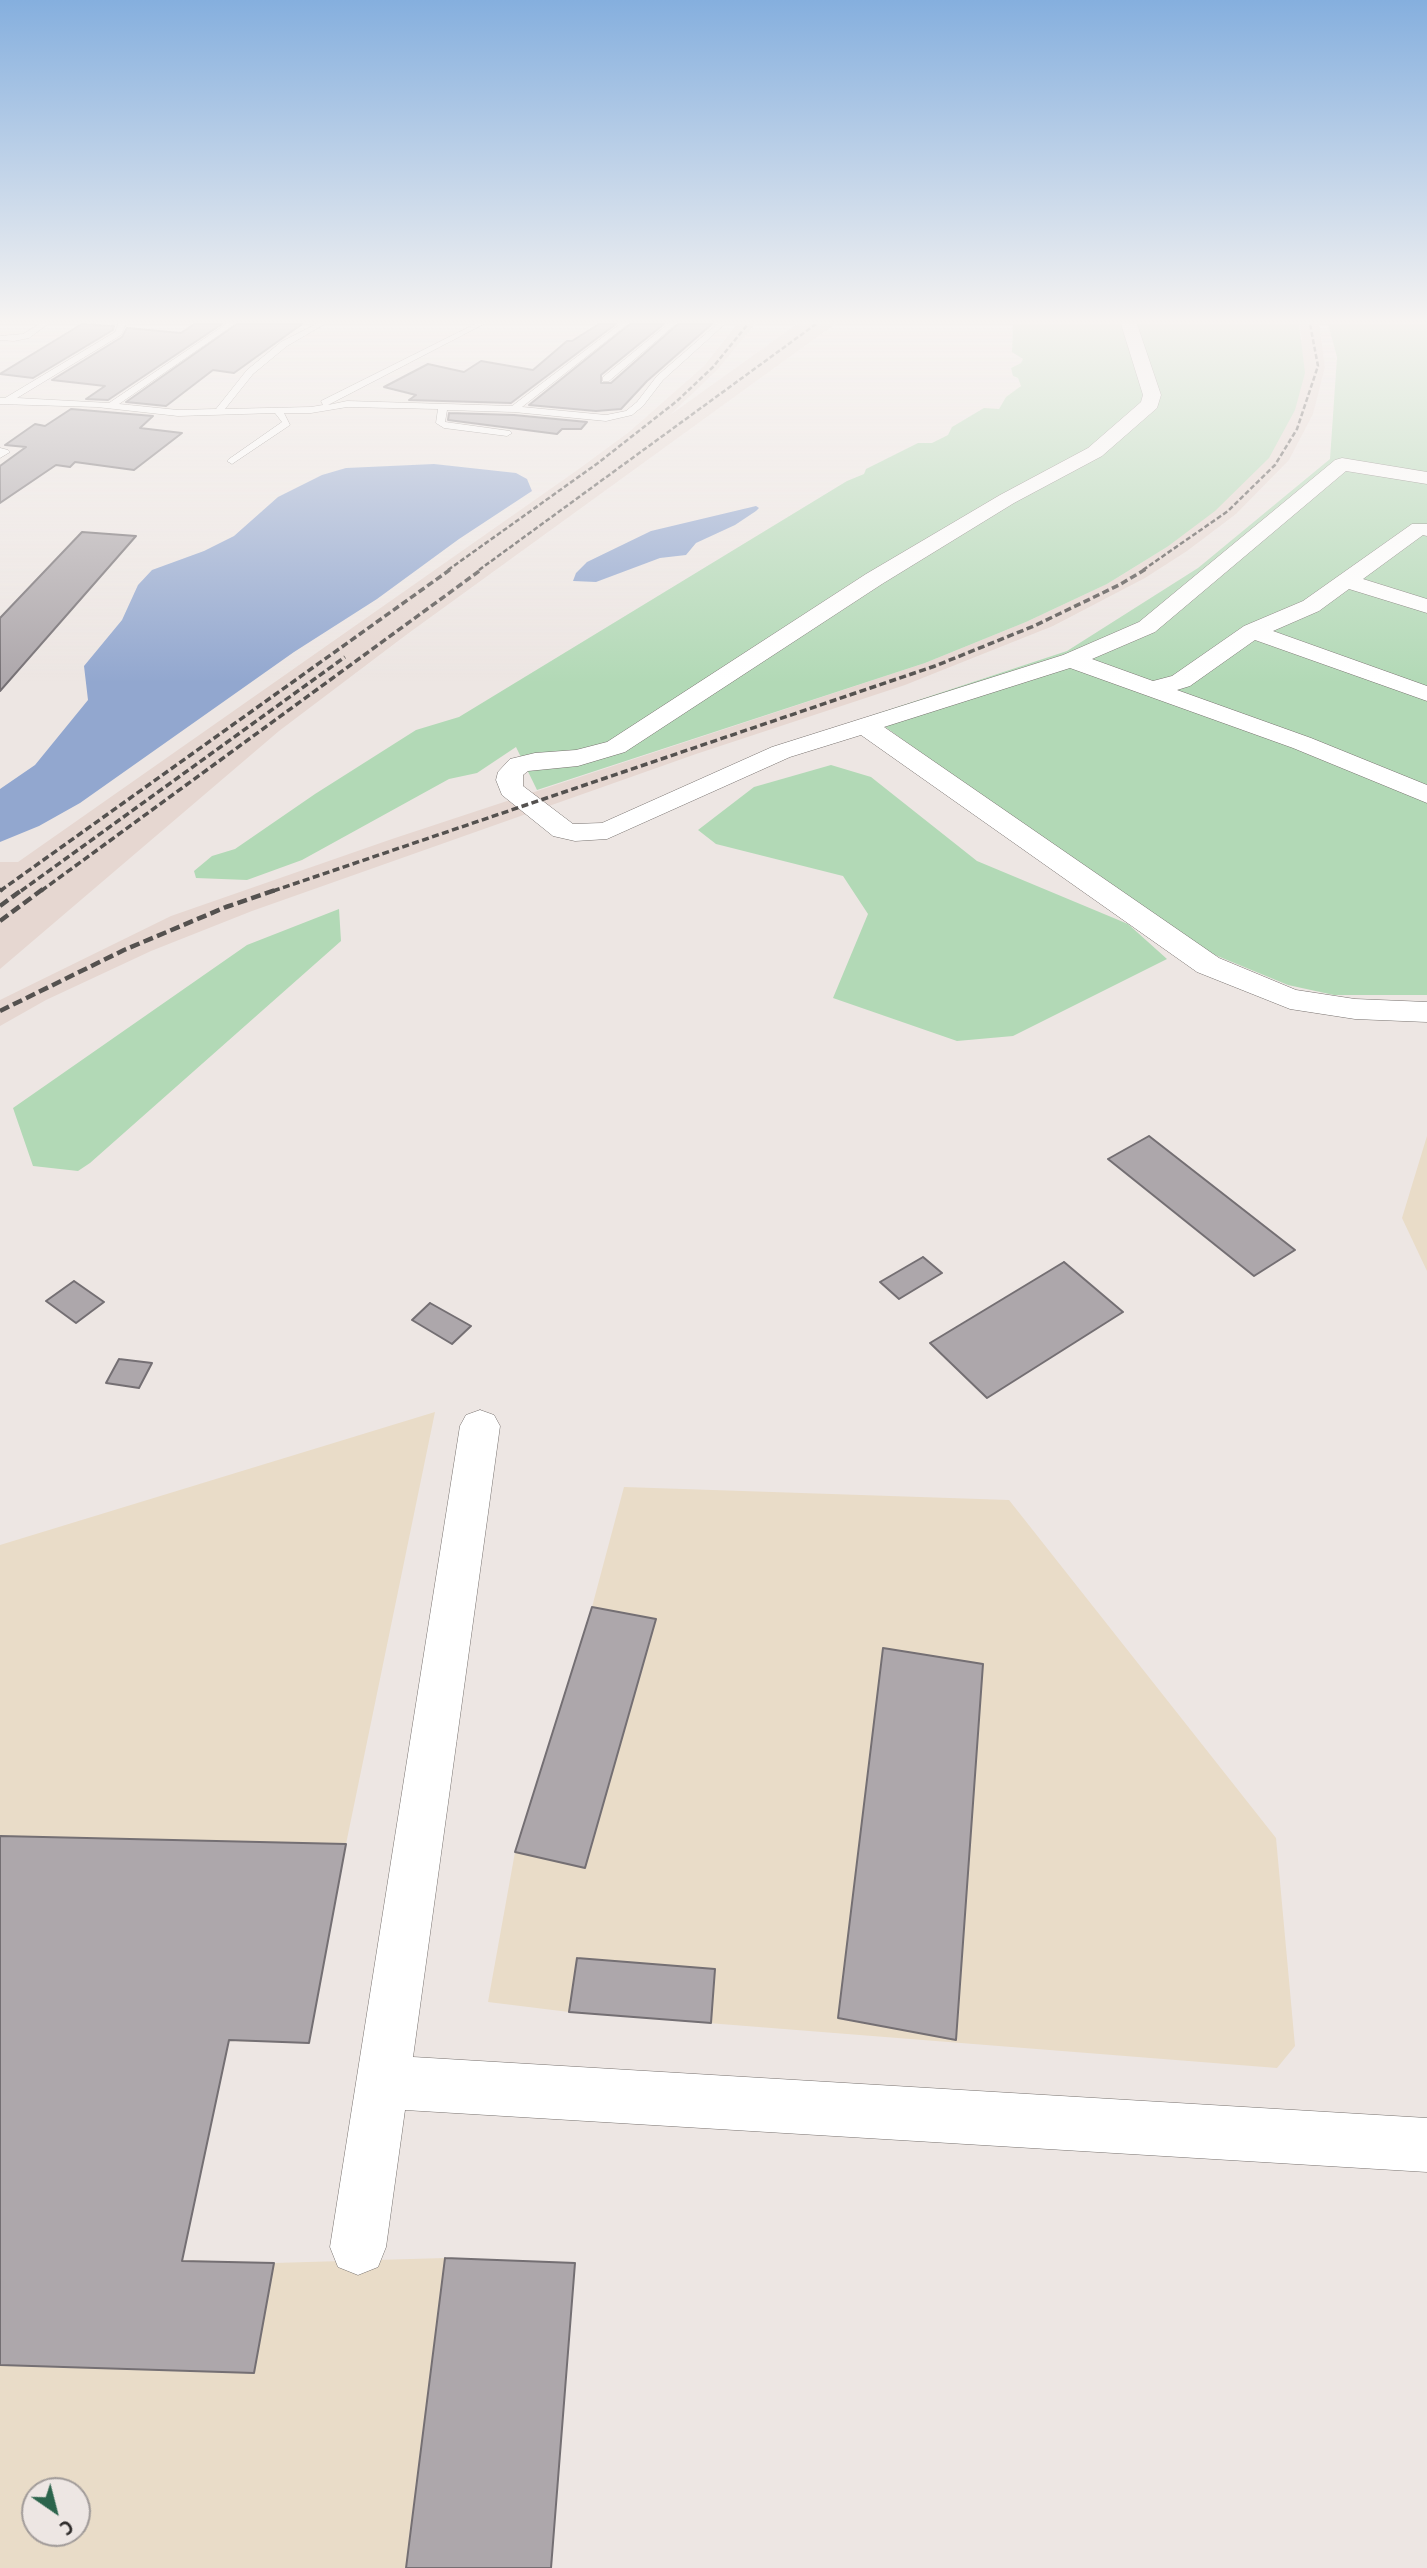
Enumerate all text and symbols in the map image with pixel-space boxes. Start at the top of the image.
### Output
north arrow [21,2477,91,2547]
text: С [56,2515,78,2540]

